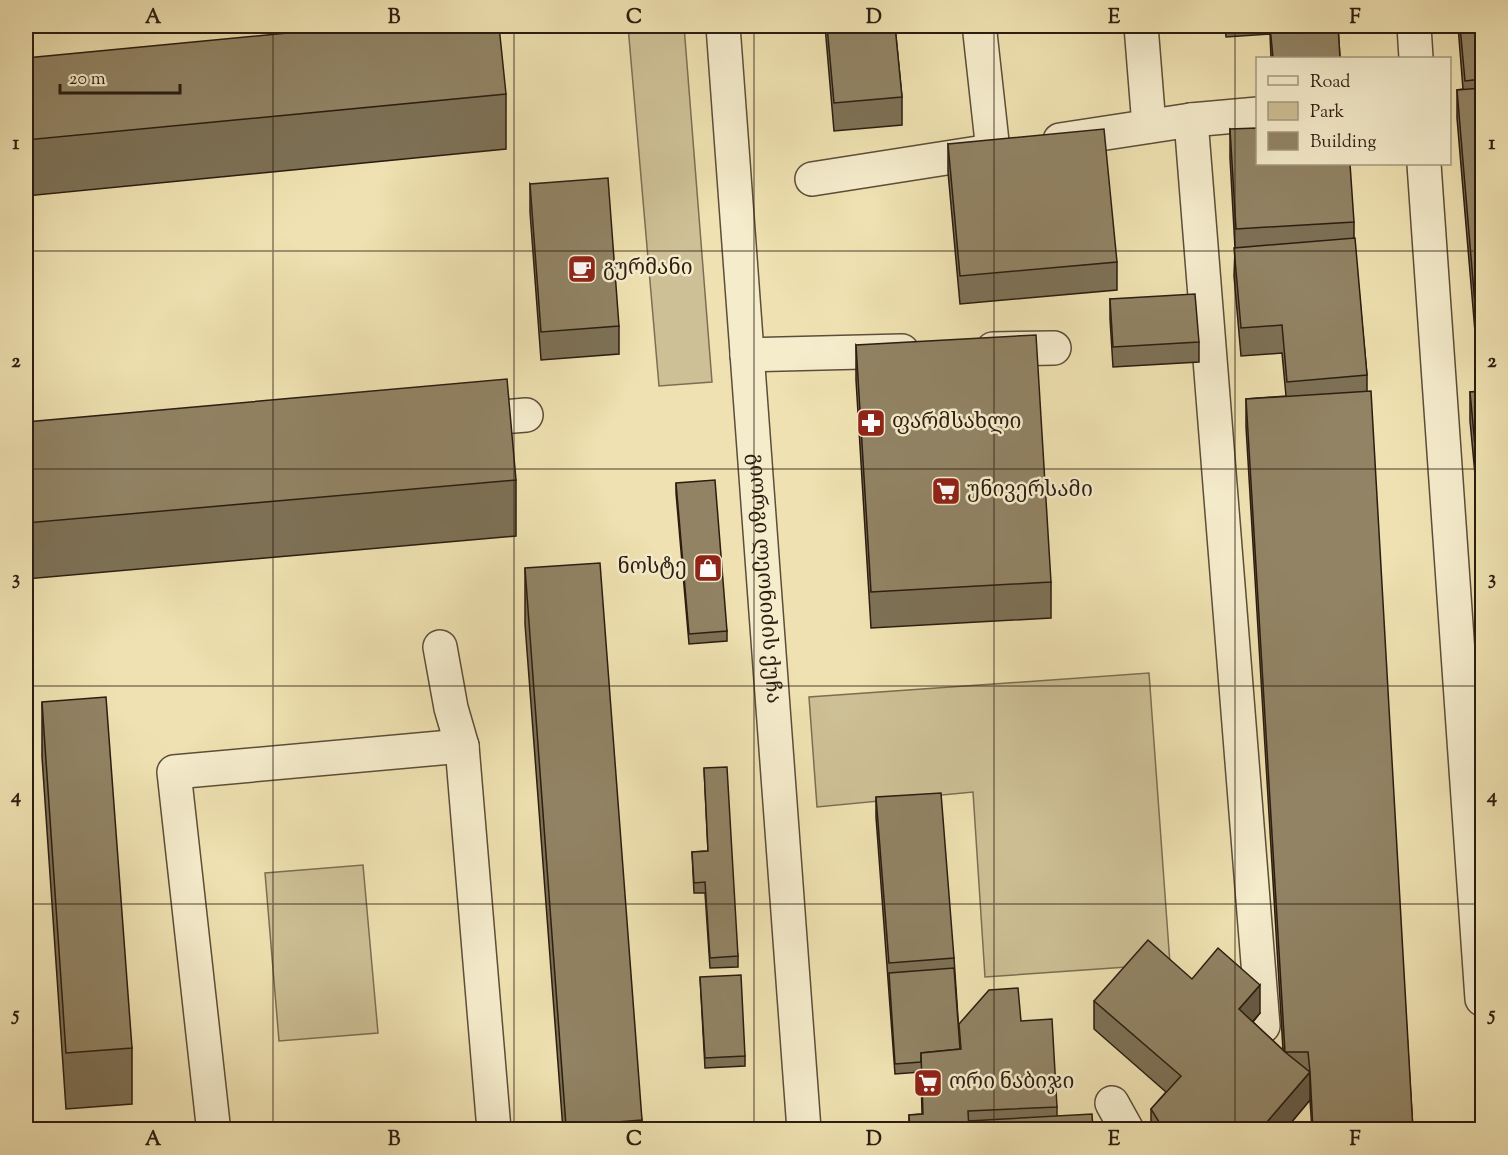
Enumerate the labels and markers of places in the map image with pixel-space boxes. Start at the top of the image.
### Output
cafe icon: გურმანი [566,253,598,285]
place label: გურმანი [603,254,693,284]
pharmacy icon: ფარმსახლი [855,407,887,439]
place label: ფარმსახლი [892,408,1022,438]
supermarket icon: უნივერსამი [930,475,962,507]
place label: უნივერსამი [967,476,1093,506]
shop icon: ნოსტე [692,552,724,584]
place label: ნოსტე [617,553,687,583]
supermarket icon: ორი ნაბიჯი [912,1067,944,1099]
place label: ორი ნაბიჯი [949,1068,1074,1098]

